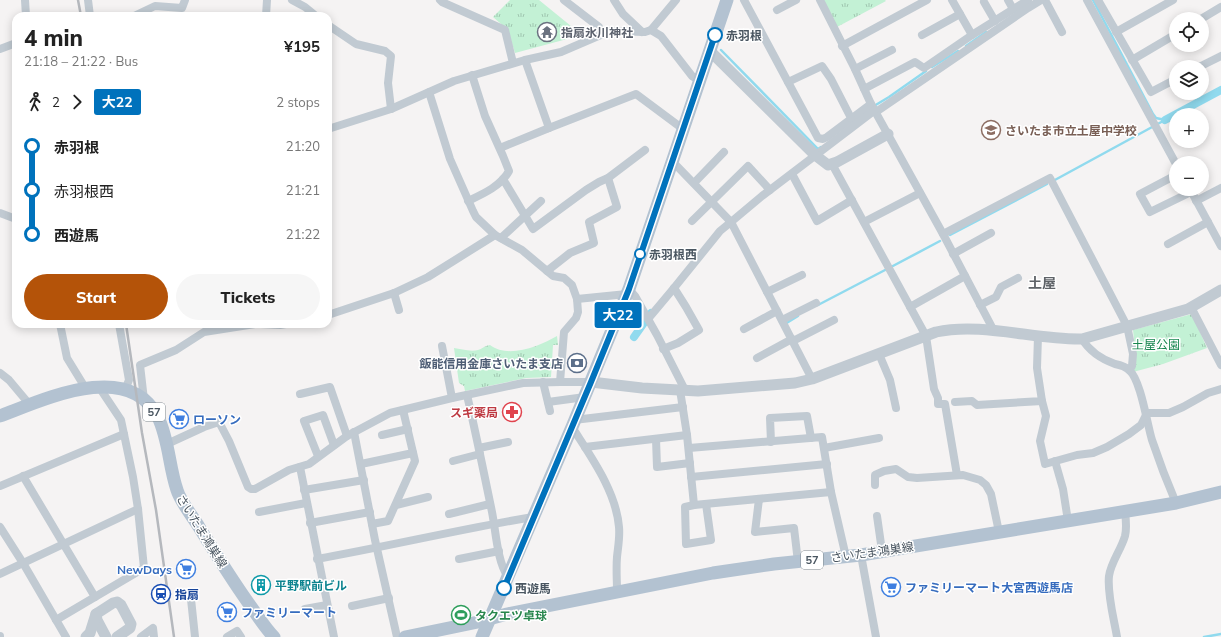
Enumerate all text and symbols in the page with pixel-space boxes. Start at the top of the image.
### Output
map controls [1169,12,1209,196]
button: locate [1169,12,1209,52]
temple icon: 指扇氷川神社 [536,21,558,43]
text: 4 min [24,24,83,52]
place label: 指扇氷川神社 [561,25,633,40]
marker: 赤羽根 [707,27,723,43]
place label: 赤羽根 [726,28,762,43]
text: ¥195 [284,37,320,56]
text: 21:18 – 21:22 · Bus [24,53,138,69]
button: layers [1169,60,1209,100]
icon: walk [24,91,46,113]
icon: forward [66,91,88,113]
text: 大22 [102,93,133,111]
text: 2 [52,94,60,110]
text: 2 stops [276,94,320,110]
button: + [1169,108,1209,148]
school or university icon: さいたま市立土屋中学校 [980,119,1002,141]
place label: さいたま市立土屋中学校 [1005,123,1137,138]
text: 赤羽根 [54,138,99,157]
text: 21:20 [286,138,320,154]
button: − [1169,156,1209,196]
text: 赤羽根西 [54,182,114,201]
text: 21:21 [286,182,320,198]
text: 西遊馬 [54,226,99,245]
text: 21:22 [286,226,320,242]
place label: 赤羽根西 [649,247,697,262]
marker: 赤羽根西 [634,248,646,260]
button: Start [24,274,168,320]
button: Tickets [176,274,320,320]
district label: 土屋 [1028,274,1056,292]
line badge: 大22 [595,302,641,328]
text: 大22 [603,306,633,324]
park label: 土屋公園 [1132,337,1180,352]
bank icon: 飯能信用金庫さいたま支店 [566,352,588,374]
place label: 飯能信用金庫さいたま支店 [419,356,563,371]
pharmacy icon: スギ薬局 [501,401,523,423]
road number: 57 [143,403,165,421]
place label: スギ薬局 [450,405,498,420]
supermarket icon: ローソン [168,408,190,430]
place label: ローソン [193,412,241,427]
street label: さいたま鴻巣線 [173,492,231,570]
street label: さいたま鴻巣線 [830,539,914,565]
road number: 57 [801,551,823,569]
supermarket icon: NewDays [175,558,197,580]
place label: NewDays [117,562,172,577]
building icon: 平野駅前ビル [250,574,272,596]
supermarket icon: ファミリーマート大宮西遊馬店 [880,576,902,598]
place label: 平野駅前ビル [275,578,347,593]
marker: 西遊馬 [496,580,512,596]
place label: ファミリーマート大宮西遊馬店 [905,580,1073,595]
place label: 西遊馬 [515,581,551,596]
station icon: 指扇 [150,583,172,605]
place label: 指扇 [175,587,199,602]
supermarket icon: ファミリーマート [216,601,238,623]
sports icon: タクエツ卓球 [450,604,472,626]
place label: ファミリーマート [241,605,337,620]
place label: タクエツ卓球 [475,608,547,623]

